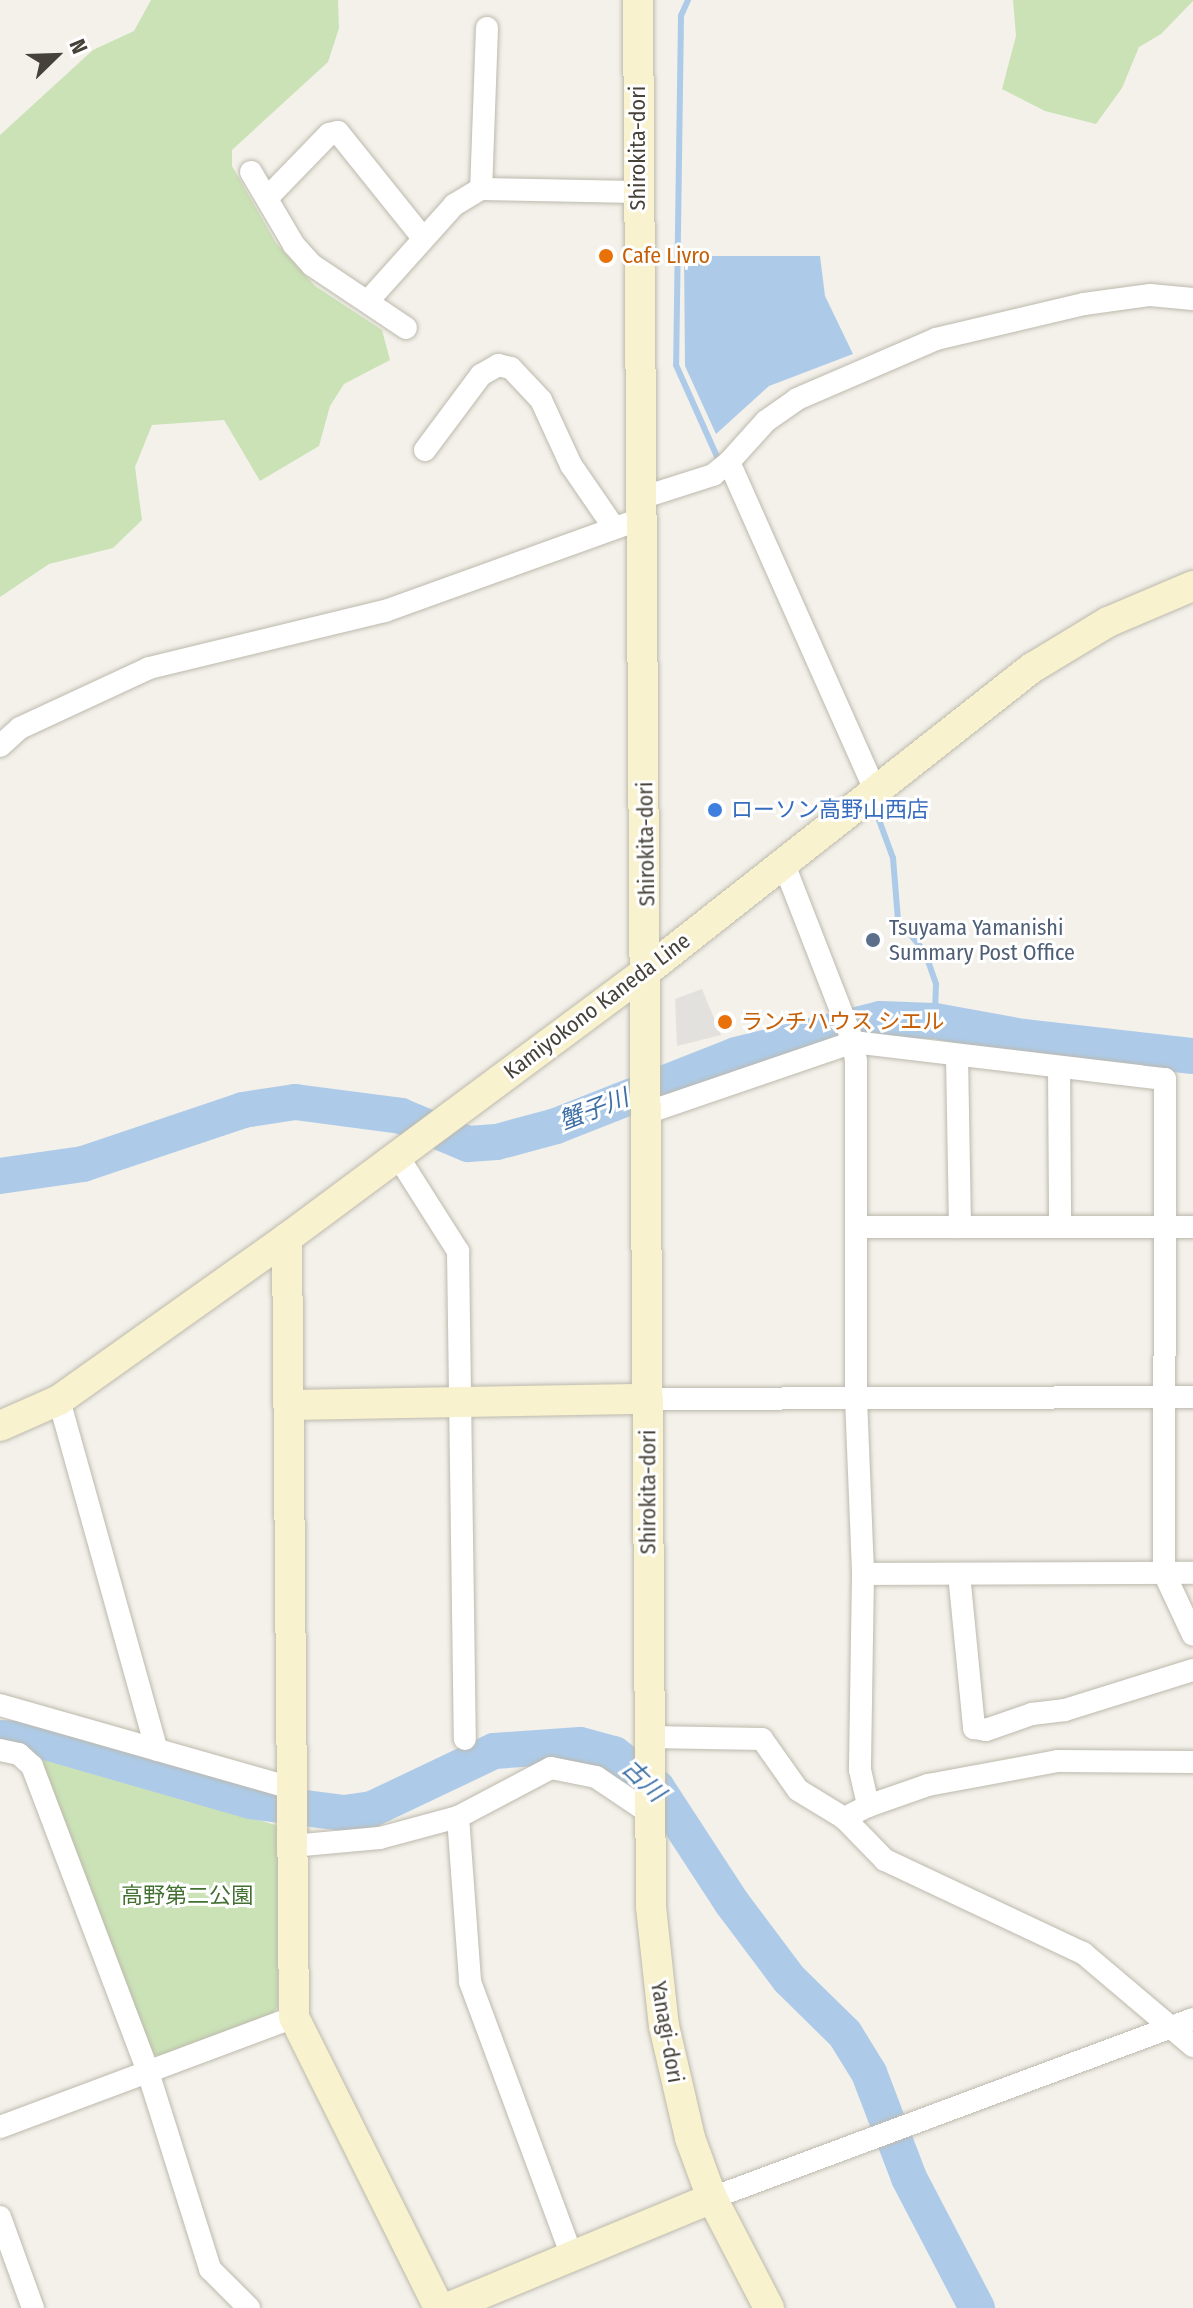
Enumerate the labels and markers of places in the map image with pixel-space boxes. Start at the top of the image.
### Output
place label: Cafe Livro [622,243,710,269]
marker: Cafe Livro [597,247,615,265]
place label: ローソン高野山西店 [731,797,929,823]
marker: ローソン高野山西店 [706,801,724,819]
place label: Tsuyama Yamanishi Summary Post Office [889,914,1075,966]
marker: Tsuyama Yamanishi Summary Post Office [864,931,882,949]
place label: ランチハウス シエル [741,1009,944,1035]
marker: ランチハウス シエル [716,1013,734,1031]

